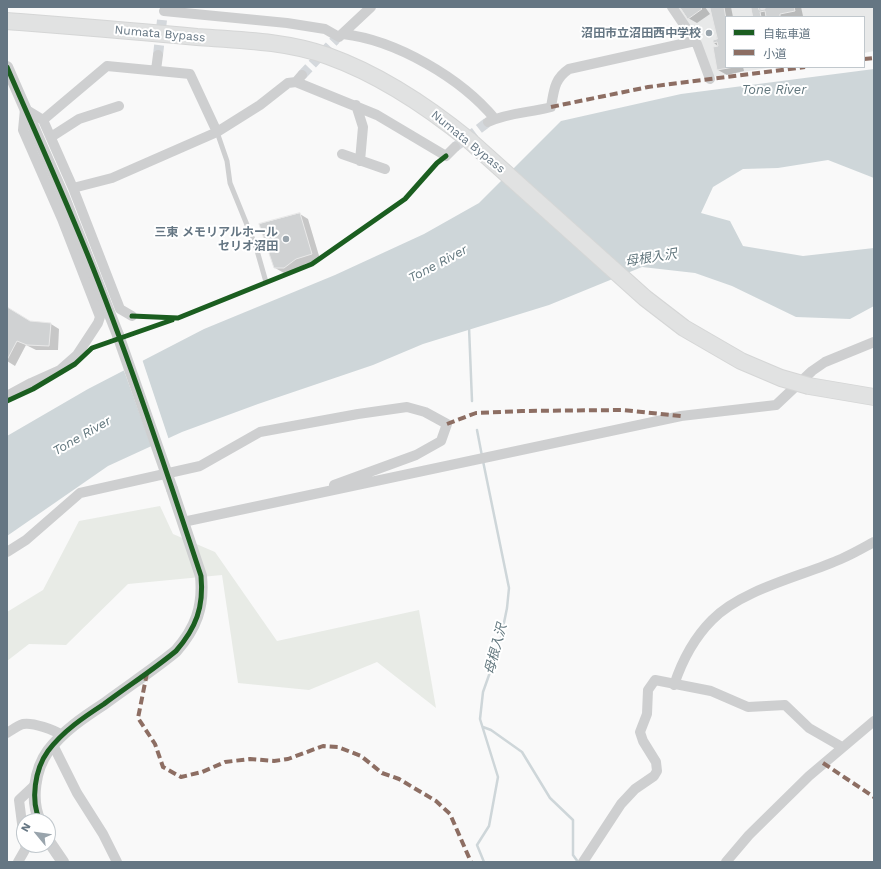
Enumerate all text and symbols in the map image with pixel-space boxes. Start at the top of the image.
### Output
legend [725,16,865,68]
street label: Numata Bypass [114,23,206,45]
place label: 沼田市立沼田西中学校 [581,26,701,40]
text: 自転車道 [763,27,811,41]
marker: 沼田市立沼田西中学校 [704,28,714,38]
text: 小道 [763,47,787,61]
water label: Tone River [742,82,806,98]
street label: Numata Bypass [428,108,508,176]
place label: 三東 メモリアルホール セリオ沼田 [155,225,278,253]
marker: 三東 メモリアルホール セリオ沼田 [281,234,291,244]
water label: Tone River [406,242,470,286]
water label: 母根入沢 [624,246,678,270]
water label: Tone River [50,413,114,459]
water label: 母根入沢 [482,622,510,676]
north arrow [16,813,56,853]
text: N [18,821,34,834]

